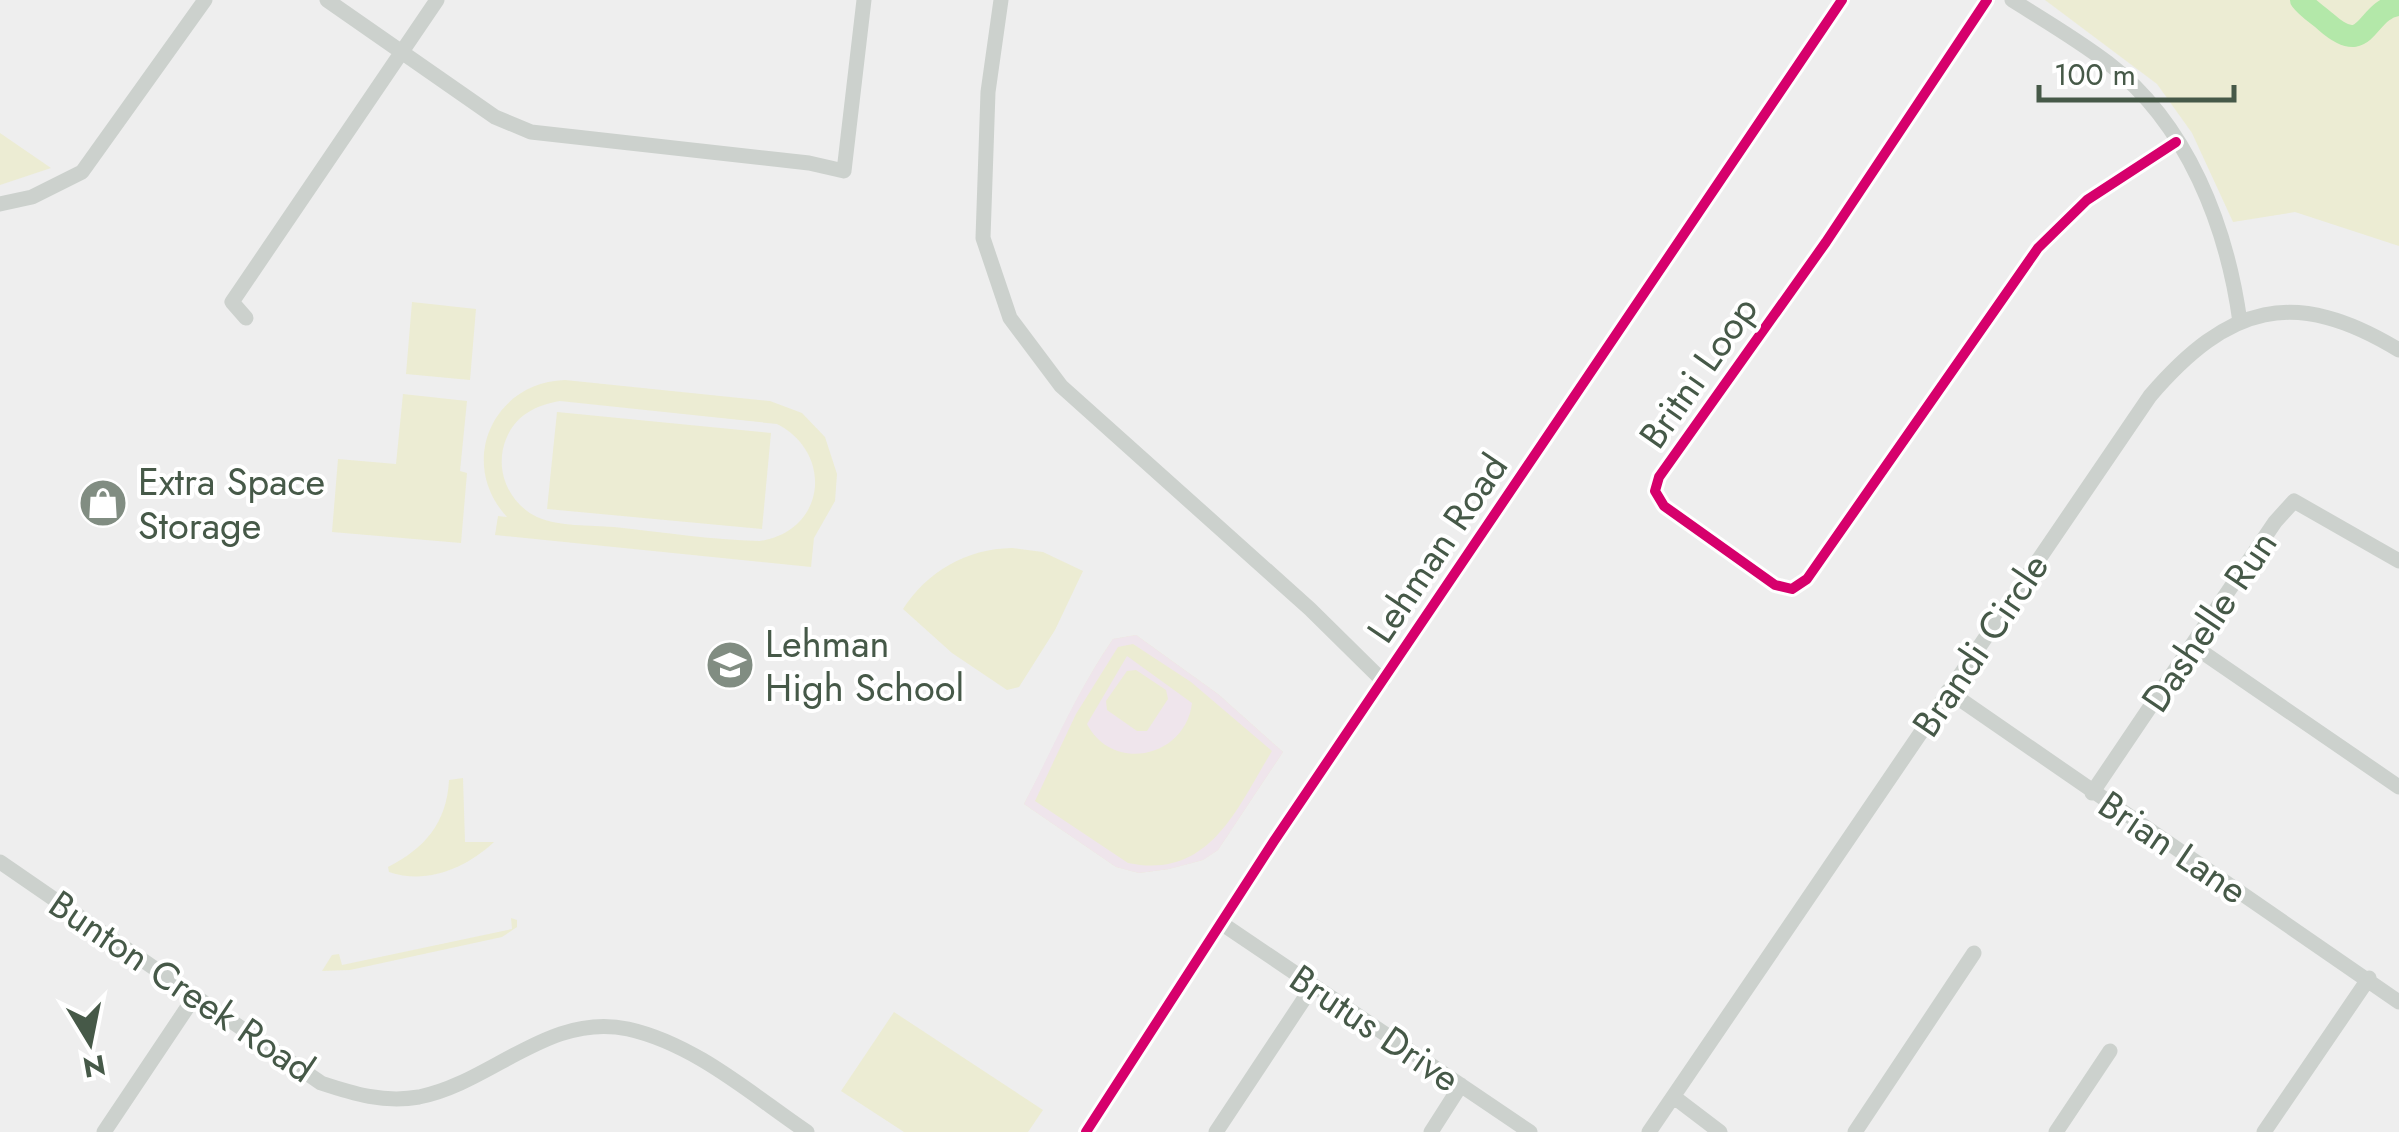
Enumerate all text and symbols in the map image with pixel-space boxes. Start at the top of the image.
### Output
scale bar [2039,40,2234,102]
text: 100 m [2054,53,2136,96]
street label: Britni Loop [1625,285,1771,459]
street label: Lehman Road [1353,442,1521,654]
place label: Extra Space Storage [138,454,325,553]
shop icon: Extra Space Storage [77,477,129,529]
street label: Dashelle Run [2128,519,2290,723]
street label: Brandi Circle [1898,542,2062,748]
place label: Lehman High School [765,616,964,715]
school or university icon: Lehman High School [704,639,756,691]
street label: Brian Lane [2088,777,2258,917]
street label: Bunton Creek Road [38,877,326,1095]
street label: Brutus Drive [1279,951,1471,1105]
north arrow [40,992,140,1092]
text: N [80,1044,109,1088]

